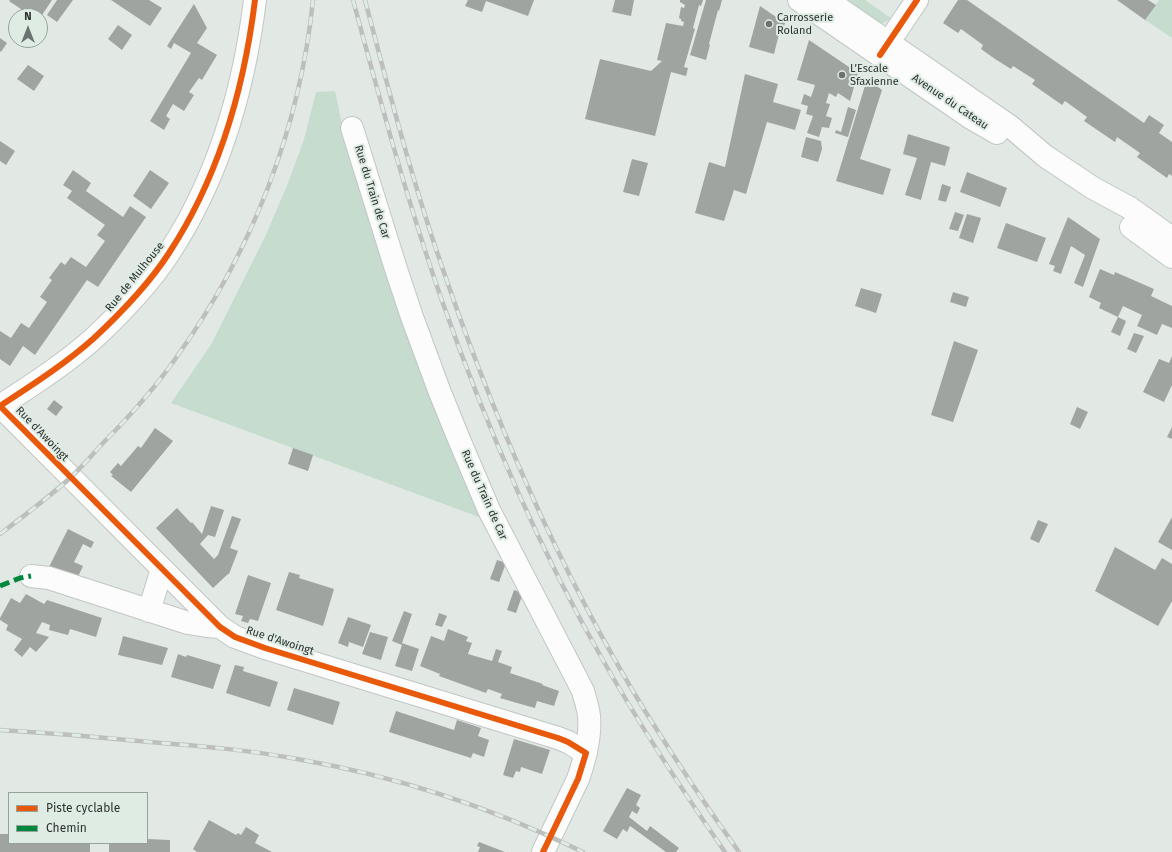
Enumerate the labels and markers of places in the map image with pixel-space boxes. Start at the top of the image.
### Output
place label: Carrosserie Roland [777,11,833,37]
marker: Carrosserie Roland [764,19,774,29]
place label: L’Escale Sfaxienne [850,62,899,88]
marker: L’Escale Sfaxienne [837,70,847,80]

